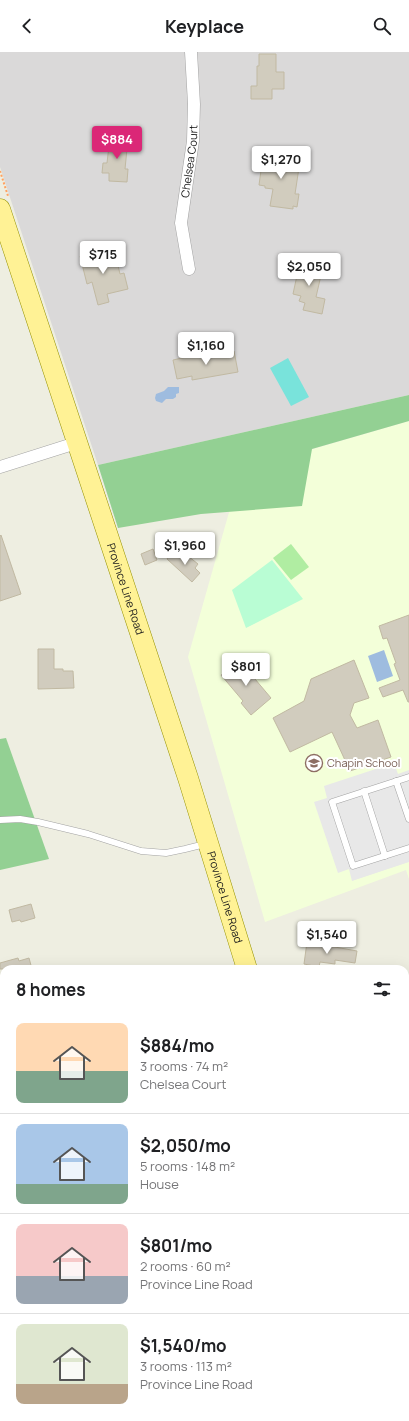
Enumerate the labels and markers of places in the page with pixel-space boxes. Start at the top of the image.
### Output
pin: $884 [93,126,141,160]
pin: $1,270 [248,146,314,180]
pin: $715 [79,241,127,275]
pin: $2,050 [276,253,342,287]
pin: $1,160 [173,332,239,366]
pin: $1,960 [152,532,218,566]
pin: $801 [222,653,270,687]
school or university icon: Chapin School [304,753,324,773]
place label: Chapin School [327,755,400,770]
pin: $1,540 [294,921,360,955]

